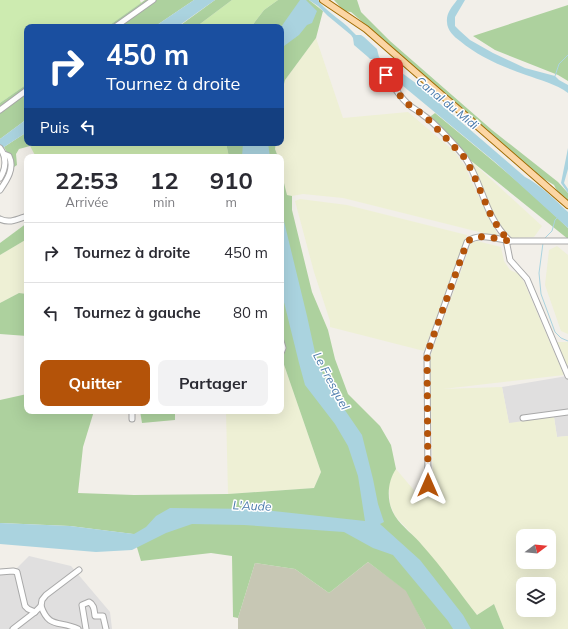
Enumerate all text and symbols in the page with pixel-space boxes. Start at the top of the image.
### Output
text: 450 m [106,37,189,72]
icon: right [40,40,92,92]
pin [369,58,403,92]
icon: arrive [375,64,397,86]
text: Tournez à droite [106,72,240,95]
water label: Canal du Midi [413,73,482,132]
icon: left [77,116,99,138]
text: Puis [40,118,69,137]
text: 22:53 [55,165,119,195]
text: 12 [150,165,179,195]
text: 910 [210,165,253,195]
text: Arrivée [65,194,108,210]
text: min [153,194,175,210]
text: m [226,194,237,210]
icon: right [40,242,62,264]
text: Tournez à droite [74,243,190,262]
text: 450 m [224,243,268,262]
icon: left [40,302,62,324]
text: Tournez à gauche [74,303,201,322]
text: 80 m [233,303,268,322]
water label: Le Fresquel [310,349,353,412]
button: Quitter [40,360,150,406]
button: Partager [158,360,268,406]
position arrow [407,464,449,506]
water label: L'Aude [232,497,272,514]
north arrow [516,529,556,569]
map controls [516,529,556,617]
button: layers [516,577,556,617]

